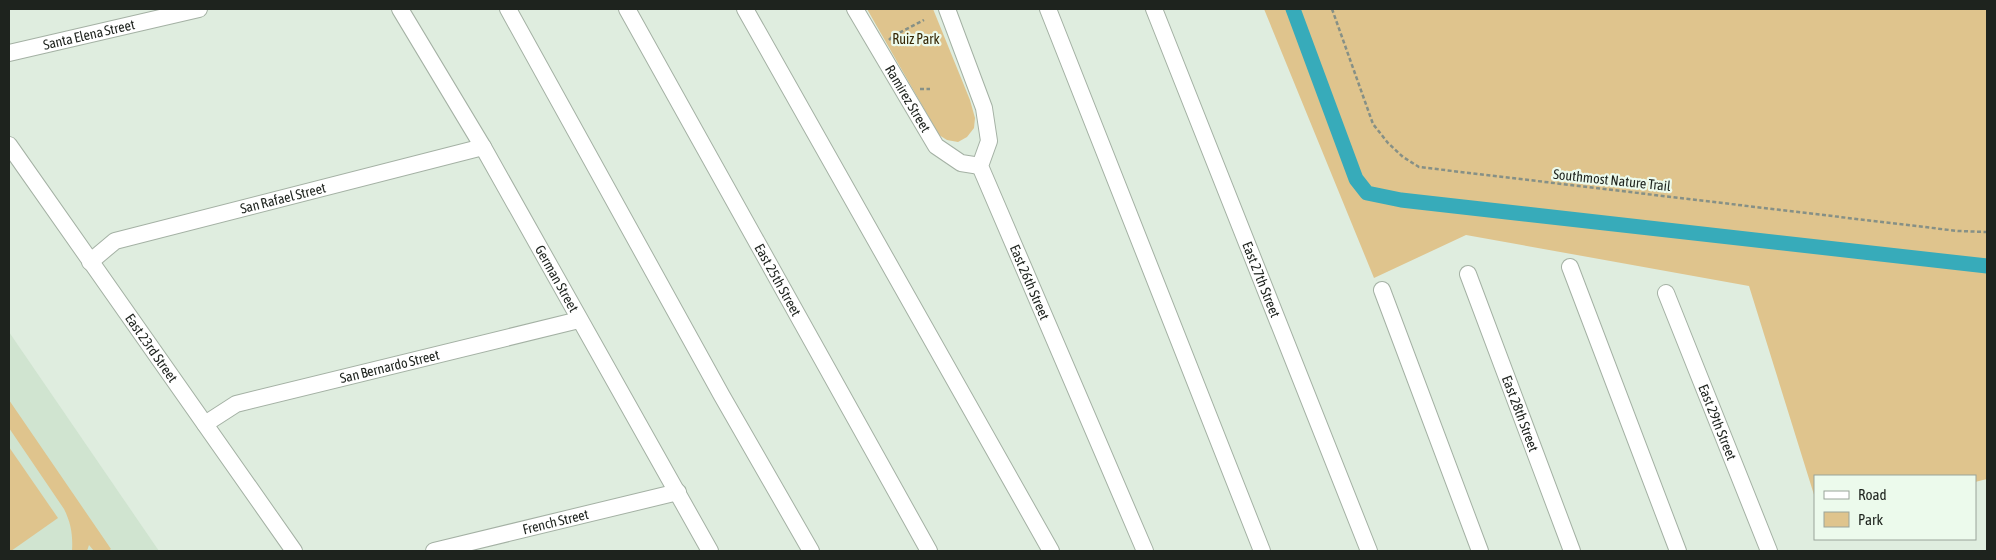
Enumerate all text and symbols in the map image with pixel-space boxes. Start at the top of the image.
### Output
street label: Santa Elena Street [41,16,136,53]
park label: Ruiz Park [892,31,940,47]
street label: Ramirez Street [882,62,934,135]
street label: Southmost Nature Trail [1552,166,1672,194]
street label: San Rafael Street [238,179,327,217]
street label: East 27th Street [1239,239,1284,320]
street label: East 25th Street [751,241,804,319]
street label: German Street [532,242,582,315]
street label: East 26th Street [1007,242,1053,322]
street label: East 23rd Street [122,311,181,385]
street label: San Bernardo Street [338,347,441,386]
street label: East 28th Street [1499,373,1542,454]
street label: East 29th Street [1695,382,1740,462]
legend [1814,475,1976,540]
text: Road [1858,486,1887,503]
street label: French Street [521,506,590,537]
text: Park [1858,511,1883,528]

